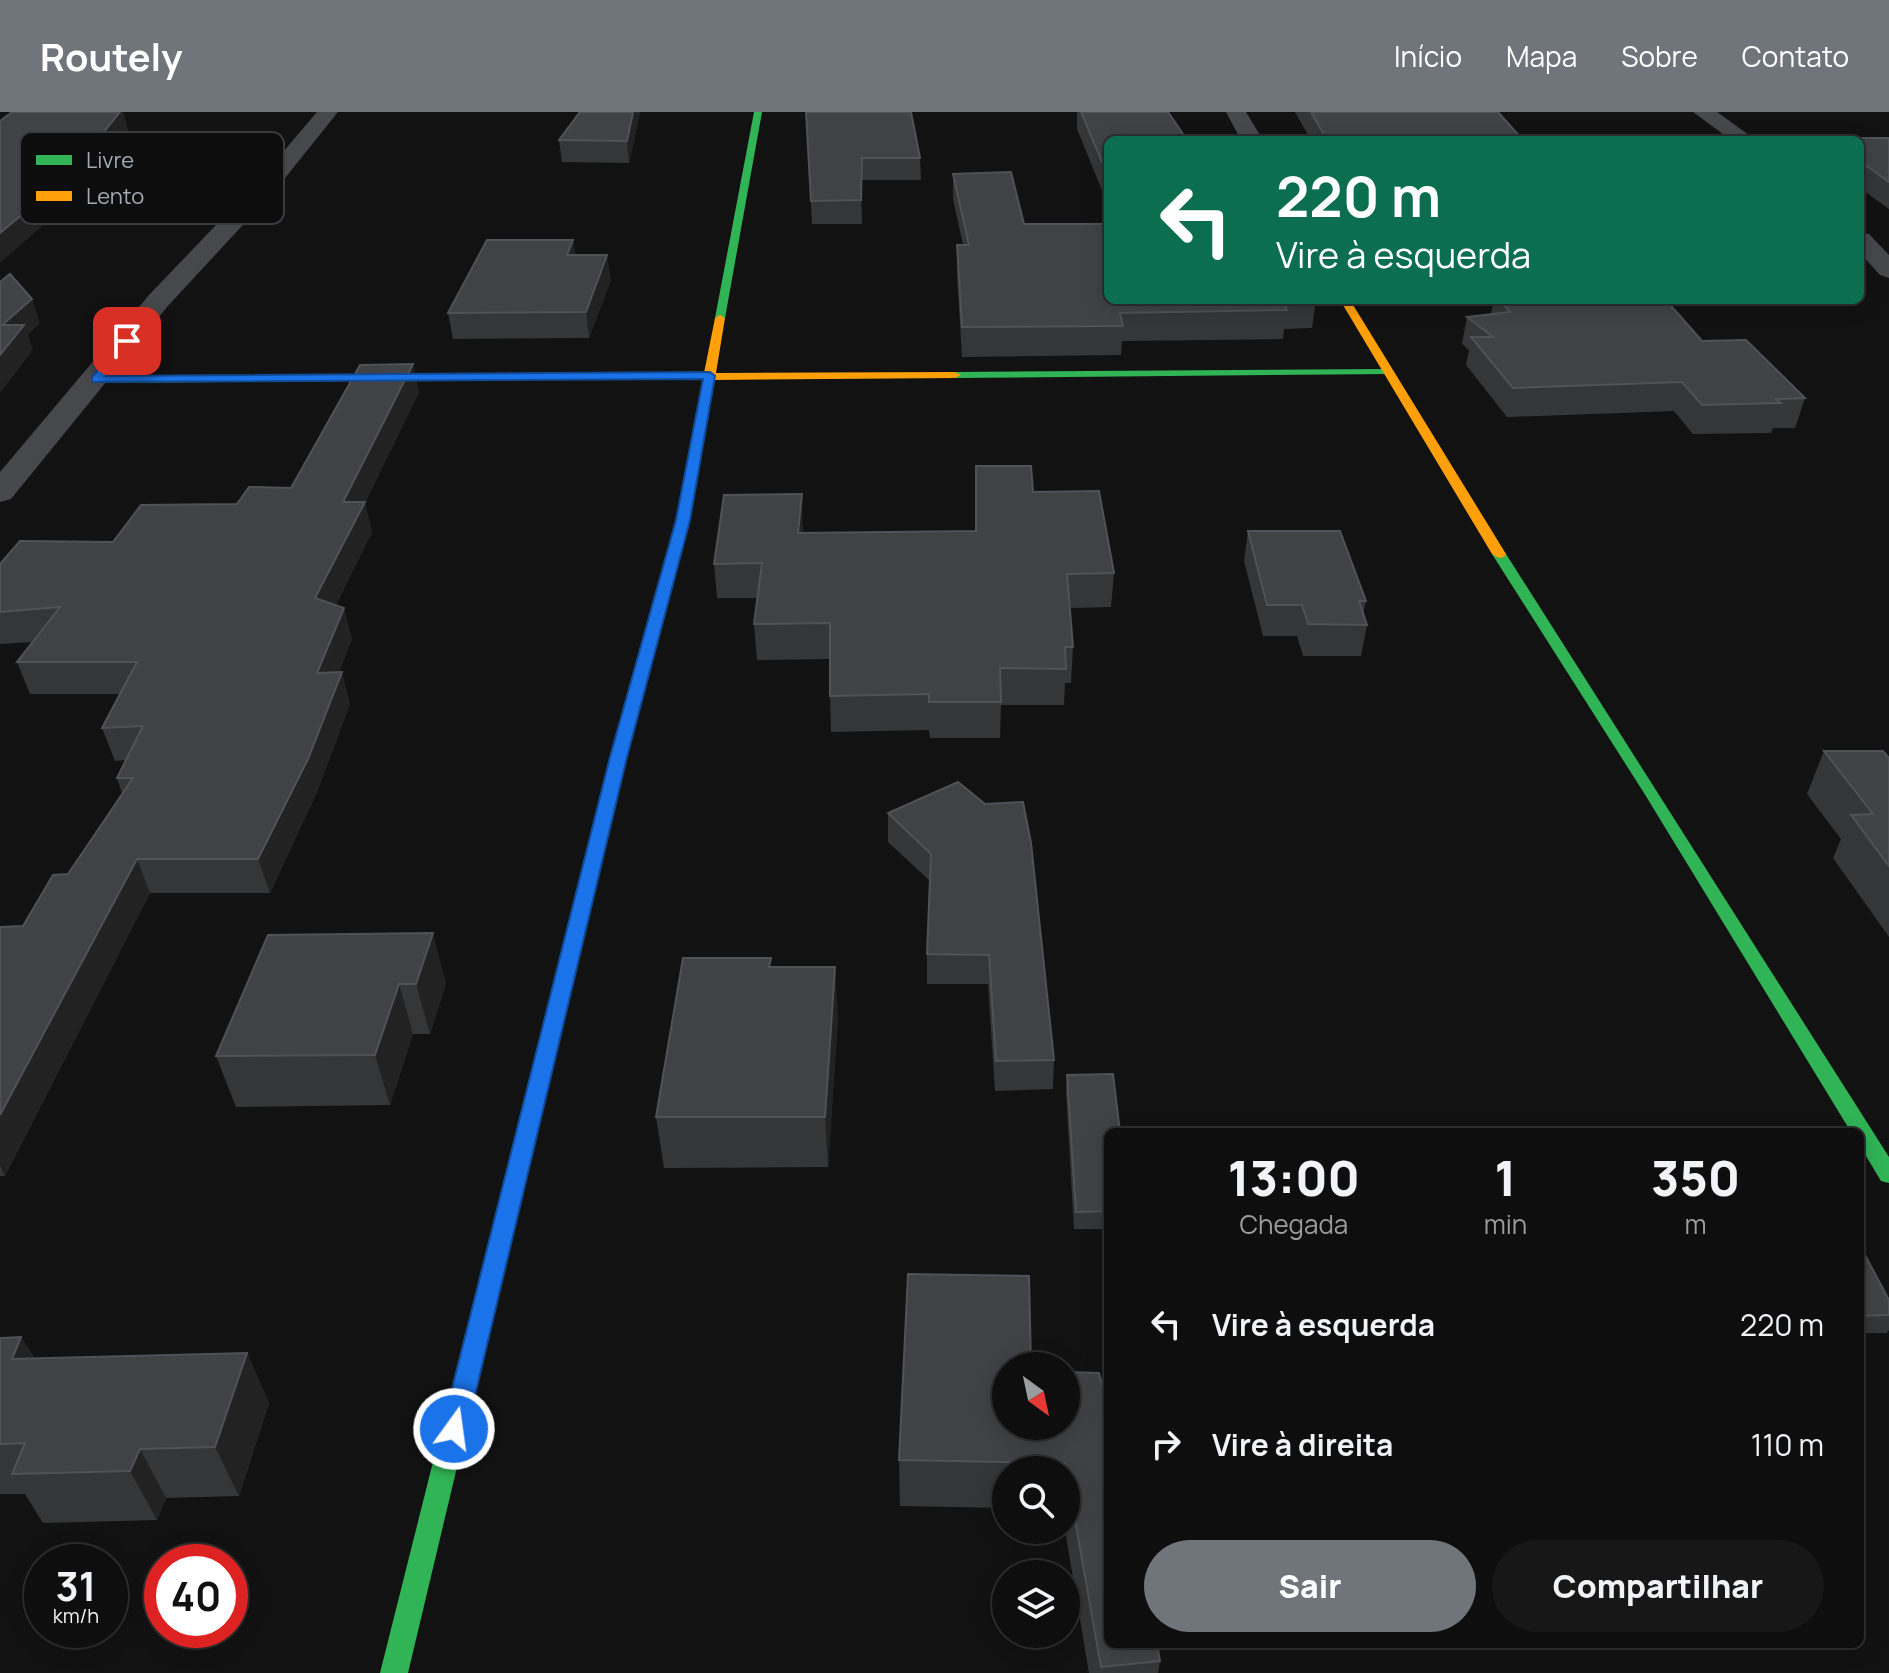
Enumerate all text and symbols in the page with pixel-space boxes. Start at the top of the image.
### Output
text: Routely [40,30,183,82]
text: Início [1394,37,1462,75]
text: Mapa [1506,37,1577,75]
text: Sobre [1621,37,1698,75]
text: Contato [1742,37,1849,75]
legend [20,132,284,224]
text: Livre [86,145,134,175]
text: 220 m [1276,157,1441,234]
icon: left [1144,168,1248,272]
text: Lento [86,181,144,211]
text: Vire à esquerda [1276,230,1531,279]
pin [93,307,161,375]
icon: arrive [105,319,149,363]
text: 13:00 [1228,1145,1360,1210]
text: 1 [1495,1145,1516,1210]
text: 350 [1651,1145,1740,1210]
text: Chegada [1239,1206,1348,1242]
text: min [1484,1206,1527,1242]
text: m [1685,1206,1707,1242]
icon: left [1144,1302,1188,1346]
text: Vire à esquerda [1212,1304,1435,1345]
text: 220 m [1740,1304,1824,1345]
north arrow [992,1352,1080,1440]
map controls [992,1352,1080,1648]
position arrow [412,1387,496,1471]
icon: right [1144,1422,1188,1466]
text: Vire à direita [1212,1424,1393,1465]
text: 110 m [1751,1424,1824,1465]
button: search [992,1456,1080,1544]
button: Sair [1144,1540,1476,1632]
button: Compartilhar [1492,1540,1824,1632]
speed limit sign: 40 [144,1544,248,1648]
text: 31 [56,1558,96,1613]
button: layers [992,1560,1080,1648]
text: km/h [53,1602,99,1629]

